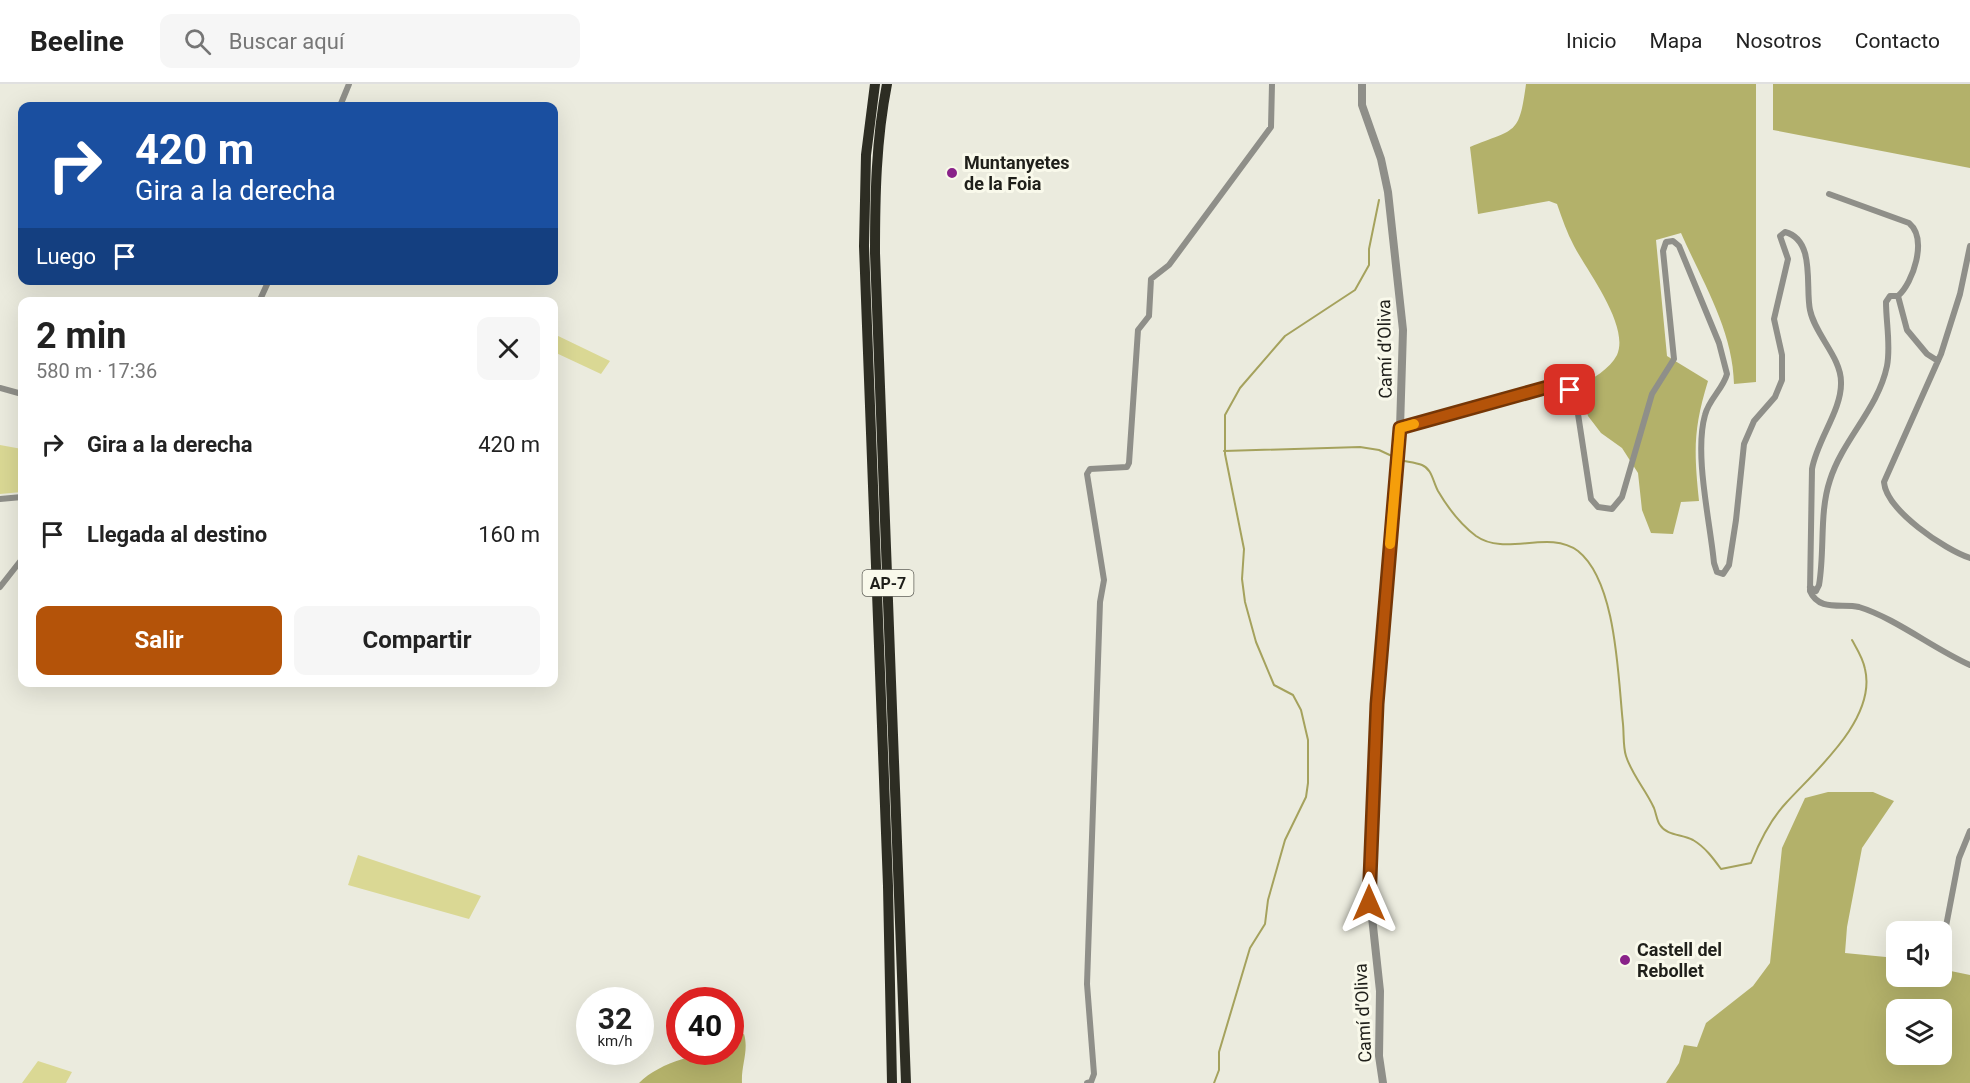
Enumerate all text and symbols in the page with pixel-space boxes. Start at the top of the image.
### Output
search box [160,14,580,68]
text: Beeline [30,25,124,58]
icon: search [181,25,214,58]
text: Buscar aquí [229,29,344,54]
text: Inicio [1566,29,1616,53]
text: Mapa [1649,29,1702,53]
text: Nosotros [1735,29,1822,53]
text: Contacto [1855,29,1940,53]
text: 420 m [135,125,254,174]
icon: right [36,126,114,204]
place label: Muntanyetes de la Foia [964,152,1069,194]
marker: Muntanyetes de la Foia [945,166,959,180]
text: Gira a la derecha [135,175,336,207]
icon: arrive [108,240,141,273]
text: Luego [36,244,96,269]
street label: Camí d’Oliva [1373,299,1396,399]
text: 2 min [36,315,127,357]
button: close [477,317,540,380]
text: 580 m · 17:36 [36,359,157,383]
pin [1544,364,1595,415]
icon: arrive [1553,373,1586,406]
icon: right [36,428,69,461]
text: Gira a la derecha [87,432,253,457]
text: 420 m [478,432,540,457]
icon: arrive [36,518,69,551]
text: Llegada al destino [87,522,267,547]
text: 160 m [478,522,540,547]
road number: AP-7 [862,570,914,596]
button: Salir [36,606,282,675]
button: Compartir [294,606,540,675]
position arrow [1337,871,1401,935]
map controls [1886,921,1952,1065]
button: sound [1886,921,1952,987]
place label: Castell del Rebollet [1637,939,1722,981]
marker: Castell del Rebollet [1618,953,1632,967]
street label: Camí d’Oliva [1349,963,1376,1063]
speed limit sign: 40 [666,987,744,1065]
button: layers [1886,999,1952,1065]
text: 32 [598,1001,632,1036]
text: km/h [597,1032,633,1050]

